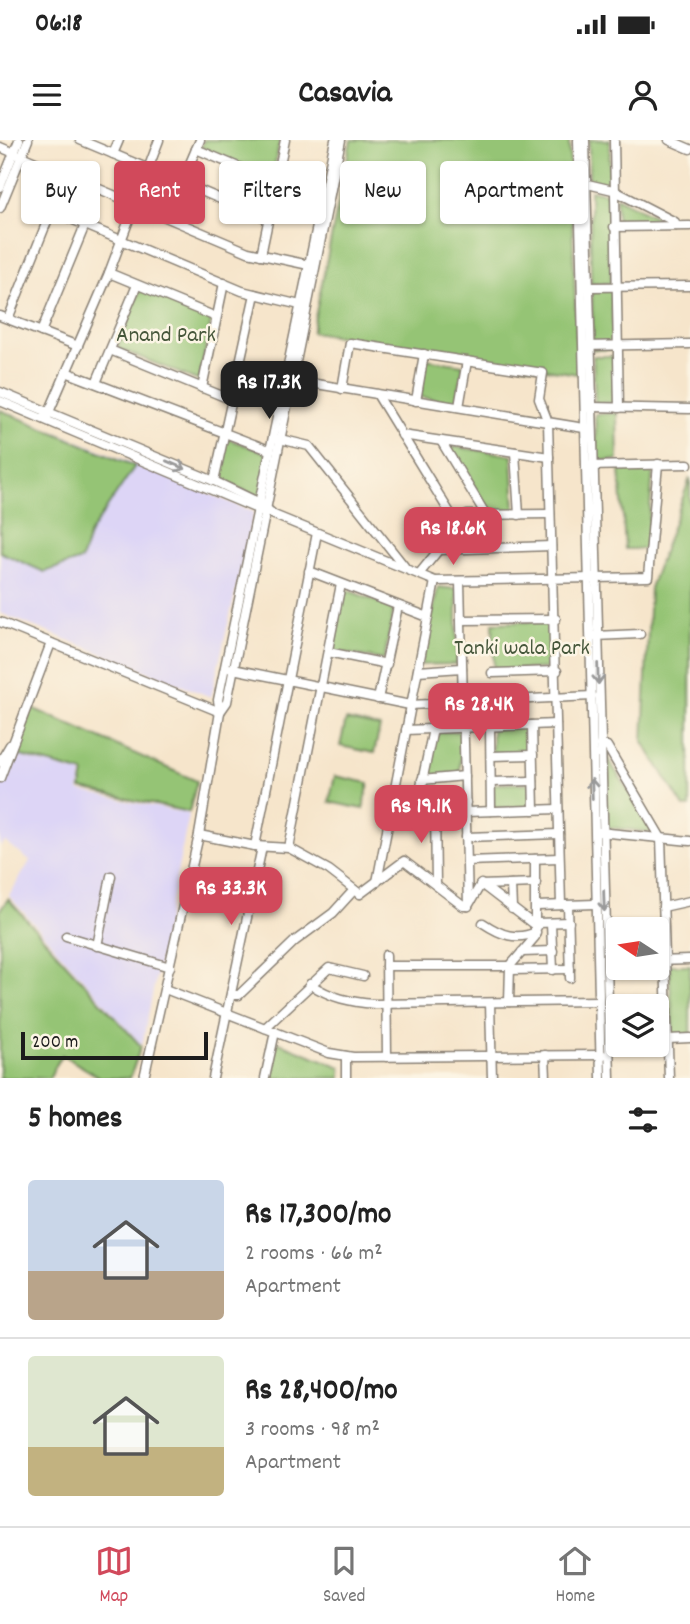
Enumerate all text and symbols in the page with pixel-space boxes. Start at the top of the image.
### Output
text: 06:18 [35,6,82,43]
text: Casavia [298,72,392,118]
icon: menu [28,76,66,114]
icon: person [624,76,662,114]
chip: Buy [21,161,100,224]
chip: Rent [114,161,205,224]
chip: Filters [219,161,326,224]
chip: New [340,161,426,224]
chip: Apartment [440,161,588,224]
park label: Anand Park [116,320,216,353]
pin: Rs 17.3K [197,362,341,421]
text: Rs 17.3K [237,367,301,400]
one-way arrow [165,459,186,472]
pin: Rs 18.6K [381,508,525,567]
text: Rs 18.6K [420,513,486,546]
park label: Tanki wala Park [454,633,590,666]
one-way arrow [592,662,605,685]
pin: Rs 28.4K [407,684,551,743]
text: Rs 28.4K [444,689,514,722]
one-way arrow [585,778,598,801]
pin: Rs 19.1K [349,786,493,845]
text: Rs 19.1K [390,791,452,824]
pin: Rs 33.3K [159,868,303,927]
text: Rs 33.3K [195,873,267,906]
one-way arrow [598,889,611,912]
north arrow [606,917,668,980]
map controls [606,917,669,1057]
button: layers [606,994,669,1057]
scale bar [21,1029,208,1061]
text: 200 m [32,1030,78,1057]
text: 5 homes [28,1099,122,1142]
icon: filters [624,1101,662,1139]
text: Rs 17,300/mo [245,1195,391,1238]
icon: home [84,1208,168,1292]
text: 2 rooms · 66 m² [245,1238,383,1271]
text: Apartment [245,1271,341,1304]
text: Rs 28,400/mo [245,1371,398,1414]
icon: home [84,1384,168,1468]
text: 3 rooms · 98 m² [245,1414,380,1447]
text: Apartment [245,1447,341,1480]
tab: Map [95,1542,133,1611]
tab: Saved [323,1542,365,1611]
tab: Home [555,1542,595,1611]

